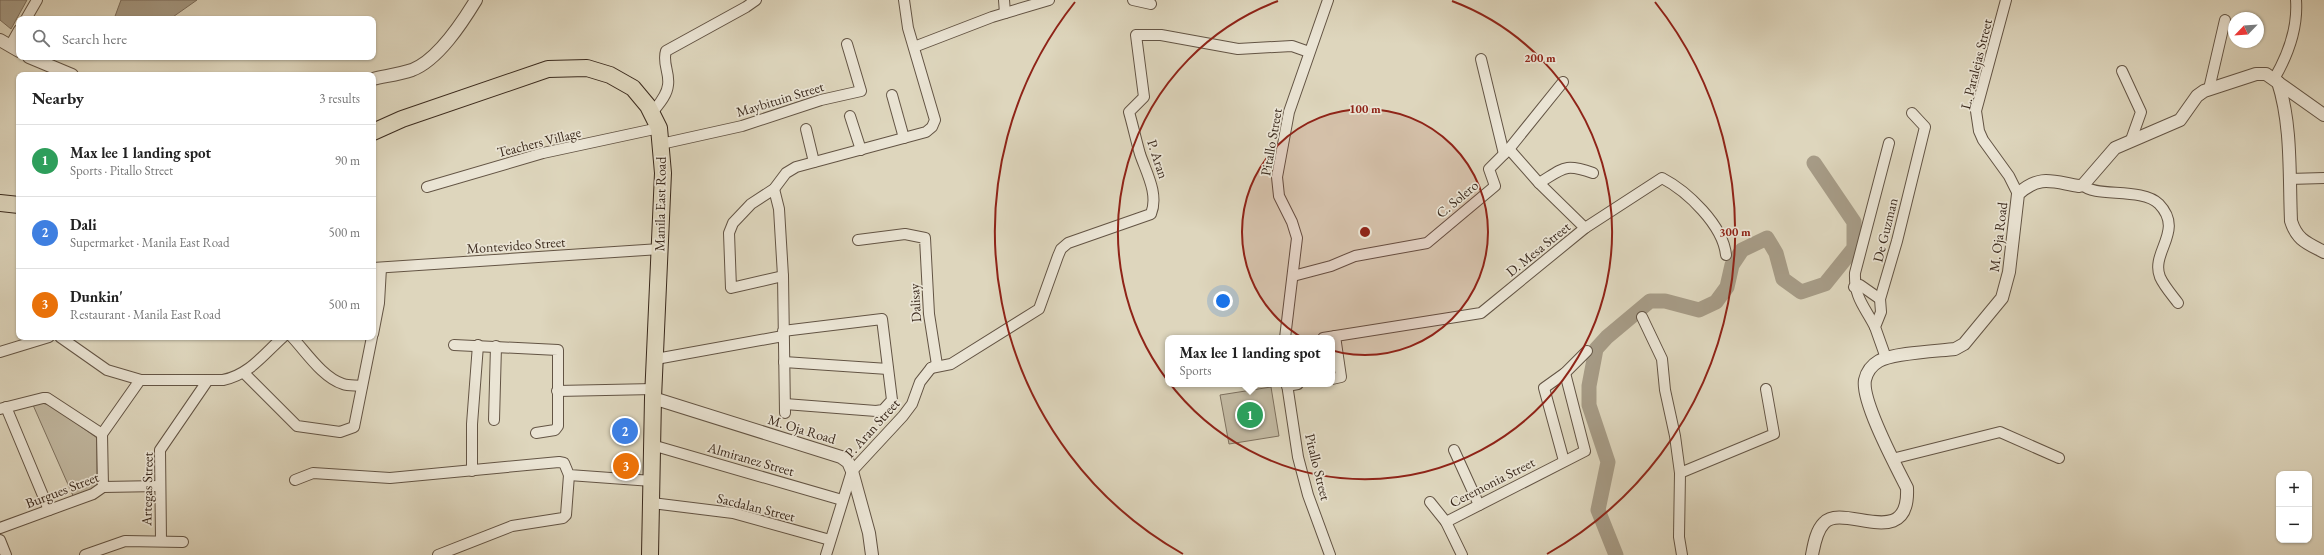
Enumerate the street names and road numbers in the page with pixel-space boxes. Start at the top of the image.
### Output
street label: L. Paralejas Street [1956,16,1996,111]
street label: Maybituin Street [734,77,827,121]
street label: Pitallo Street [1256,106,1286,177]
street label: Teachers Village [495,123,583,161]
street label: P. Aran [1143,137,1173,181]
street label: Manila East Road [650,156,670,251]
street label: C. Solero [1432,176,1482,222]
street label: De Guzman [1868,195,1902,264]
street label: M. Oja Road [1985,200,2011,273]
street label: D. Mesa Street [1502,217,1574,280]
street label: Montevideo Street [466,233,567,257]
street label: Dalisay [905,282,925,323]
street label: P. Aran Street [841,394,904,461]
street label: M. Oja Road [766,410,839,448]
street label: Pitallo Street [1301,432,1335,503]
street label: Almiranez Street [705,438,797,480]
street label: Artegas Street [137,451,157,527]
street label: Ceremonia Street [1446,453,1538,511]
street label: Burgues Street [23,468,102,512]
street label: Sacdalan Street [715,489,798,526]

